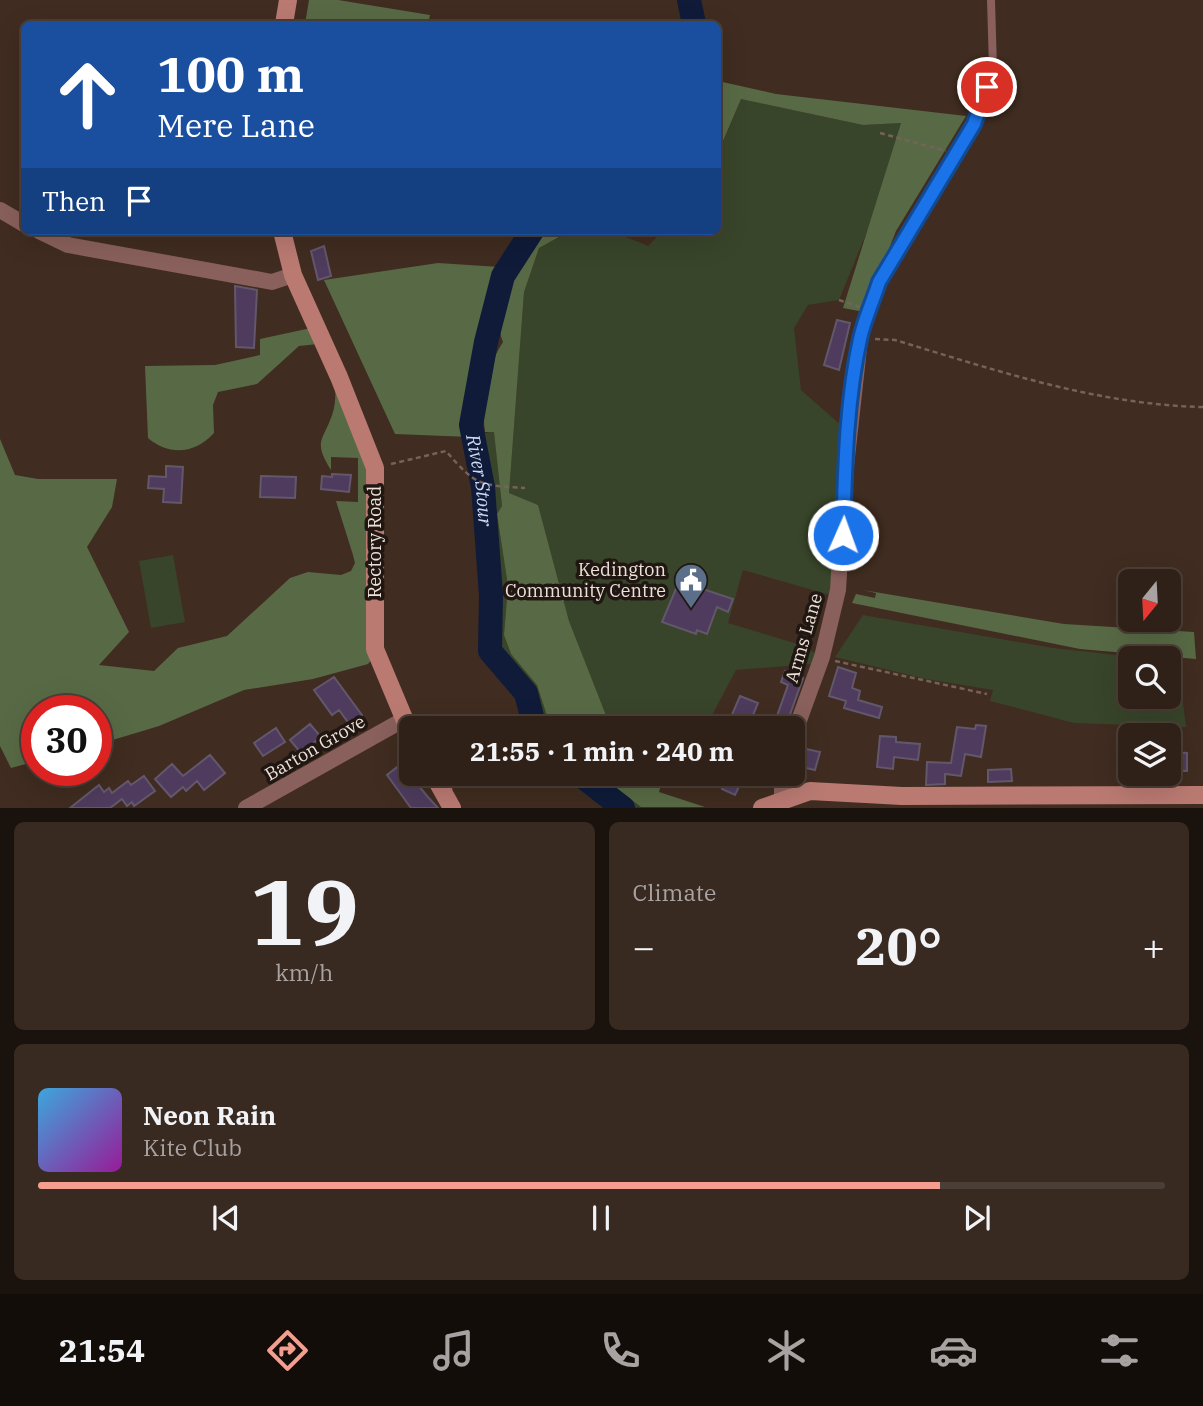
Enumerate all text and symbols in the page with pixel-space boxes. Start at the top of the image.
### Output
text: 100 m [157,42,304,105]
icon: ahead [42,49,133,140]
pin [957,57,1017,117]
icon: arrive [968,68,1006,106]
text: Mere Lane [157,104,315,146]
icon: arrive [120,182,158,220]
text: Then [42,184,106,218]
water label: River Stour [461,431,498,528]
street label: Rectory Road [363,486,386,598]
position arrow [806,498,880,572]
place label: Kedington Community Centre [505,558,666,602]
public building icon: Kedington Community Centre [672,561,710,610]
north arrow [1118,569,1181,632]
map controls [1118,569,1181,786]
street label: Arms Lane [780,590,827,685]
button: search [1118,646,1181,709]
speed limit sign: 30 [21,695,112,786]
street label: Barton Grove [260,710,369,786]
button: layers [1118,723,1181,786]
text: 21:55 · 1 min · 240 m [470,734,734,768]
text: 19 [250,852,359,970]
text: Climate [633,877,716,907]
text: 20° [855,912,942,979]
text: − [633,922,655,971]
text: + [1142,922,1165,971]
text: km/h [275,957,333,987]
text: Neon Rain [143,1098,276,1132]
text: Kite Club [143,1132,242,1162]
icon: previous [207,1199,245,1237]
icon: pause [582,1199,620,1237]
icon: next [958,1199,996,1237]
icon: directions [263,1326,312,1375]
icon: music [429,1326,478,1375]
icon: phone [596,1326,645,1375]
icon: climate [762,1326,811,1375]
icon: car [929,1326,978,1375]
icon: filters [1095,1326,1144,1375]
text: 21:54 [59,1329,145,1371]

